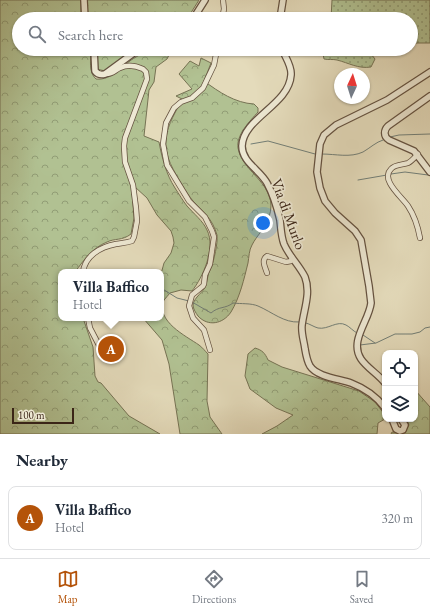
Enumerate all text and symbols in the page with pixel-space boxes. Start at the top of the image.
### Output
search box [12,12,418,56]
icon: search [26,23,48,45]
text: Search here [58,25,123,44]
north arrow [334,68,370,104]
street label: Via di Murlo [267,176,311,252]
your location [253,213,273,233]
popup [58,269,164,321]
text: Villa Baffico [73,277,149,296]
text: Hotel [73,296,102,313]
pin: A [98,334,124,364]
map controls [382,350,418,422]
button: locate [382,350,418,386]
button: layers [382,386,418,422]
scale bar [12,406,74,425]
text: 100 m [18,408,45,422]
text: Nearby [16,449,68,471]
text: Villa Baffico [55,500,131,519]
text: A [25,510,35,527]
text: 320 m [382,510,413,527]
text: Hotel [55,519,84,536]
tab: Map [57,568,79,606]
tab: Directions [192,568,236,606]
tab: Saved [350,568,373,606]

